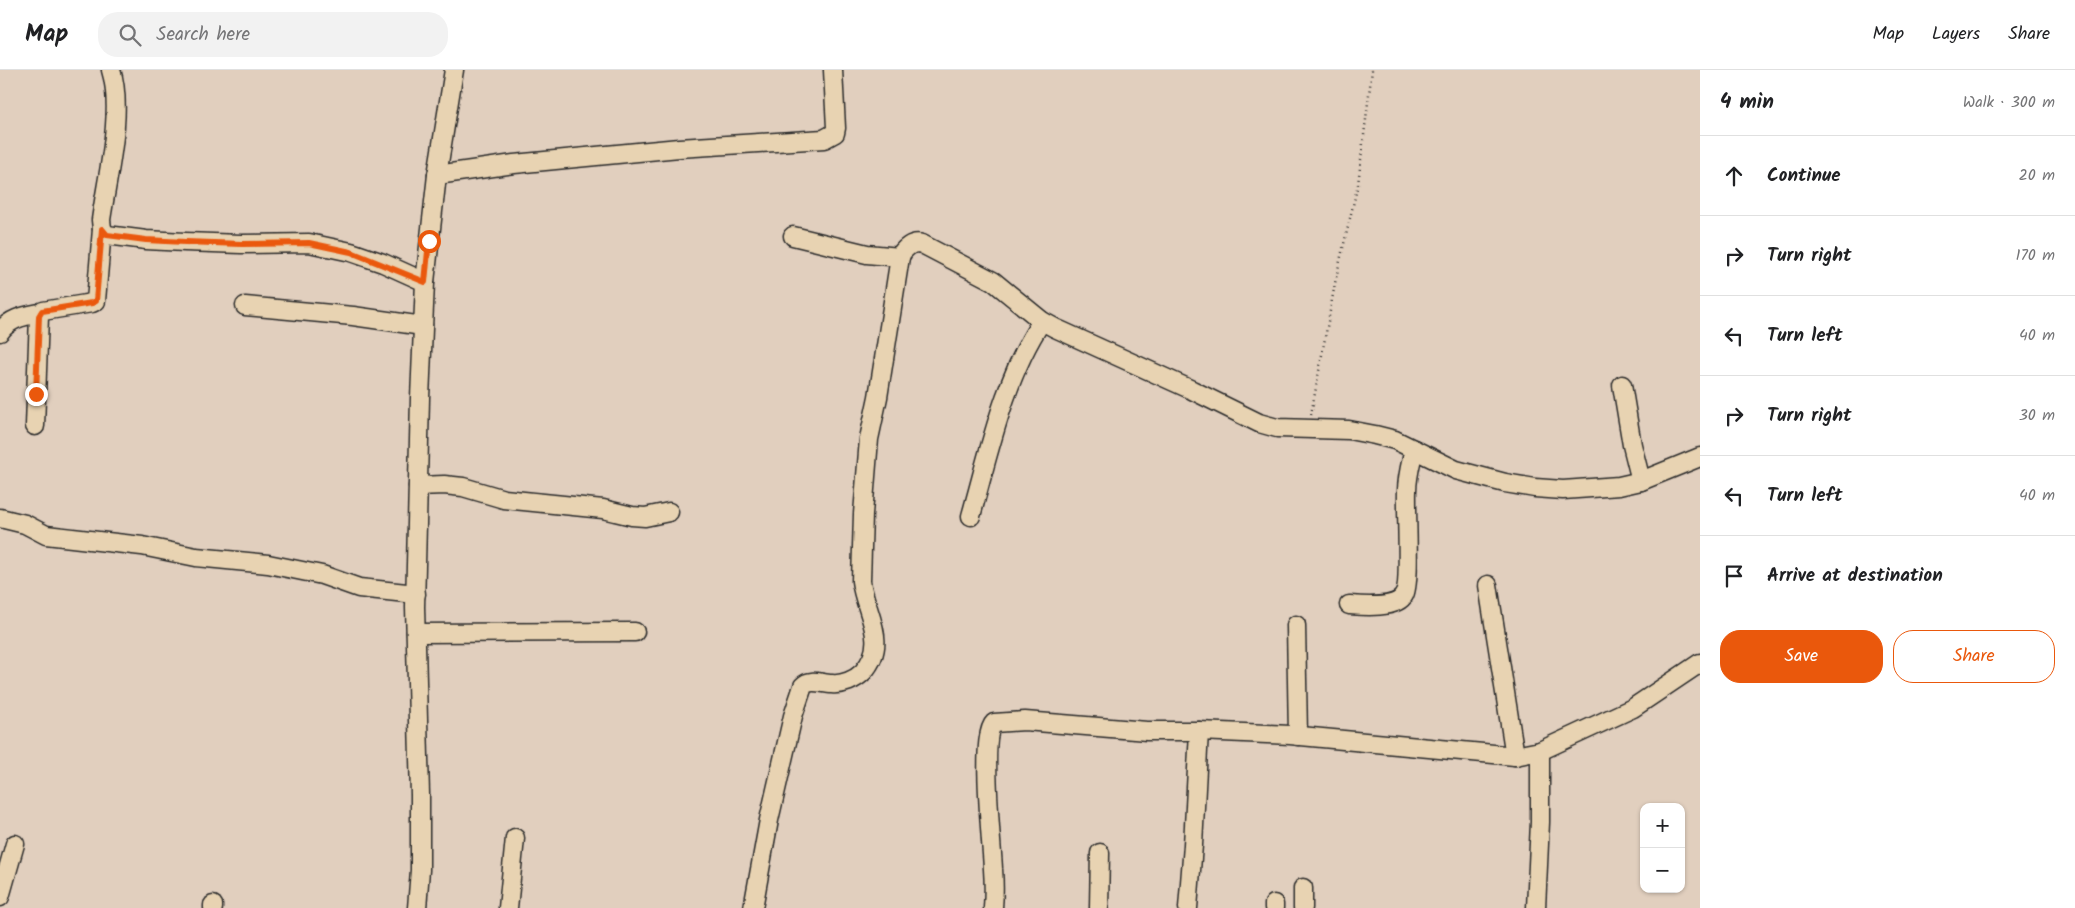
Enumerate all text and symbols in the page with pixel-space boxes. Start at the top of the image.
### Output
search box [98,12,448,57]
text: Map [25,15,68,54]
text: Search here [156,20,250,50]
text: Map [1873,20,1904,49]
text: Layers [1932,20,1980,49]
text: Share [2008,20,2050,49]
icon: search [116,21,144,49]
text: 4 min [1720,86,1774,119]
text: Walk · 300 m [1963,90,2055,115]
text: Continue [1767,161,1840,191]
icon: ahead [1720,162,1748,190]
text: 20 m [2019,163,2055,188]
route start [418,230,441,253]
text: Turn right [1767,241,1852,271]
icon: right [1720,242,1748,270]
text: 170 m [2015,243,2055,268]
text: Turn left [1767,321,1842,351]
icon: left [1720,322,1748,350]
text: 40 m [2019,323,2055,348]
route end [25,383,48,406]
text: Turn right [1767,401,1852,431]
icon: right [1720,402,1748,430]
text: 30 m [2019,403,2055,428]
text: Turn left [1767,481,1842,511]
icon: left [1720,482,1748,510]
text: 40 m [2019,483,2055,508]
text: Arrive at destination [1767,561,1943,591]
icon: arrive [1720,562,1748,590]
button: Save [1720,630,1883,683]
button: Share [1893,630,2055,683]
map controls [1640,803,1685,893]
button: + [1640,803,1685,848]
button: − [1640,848,1685,893]

